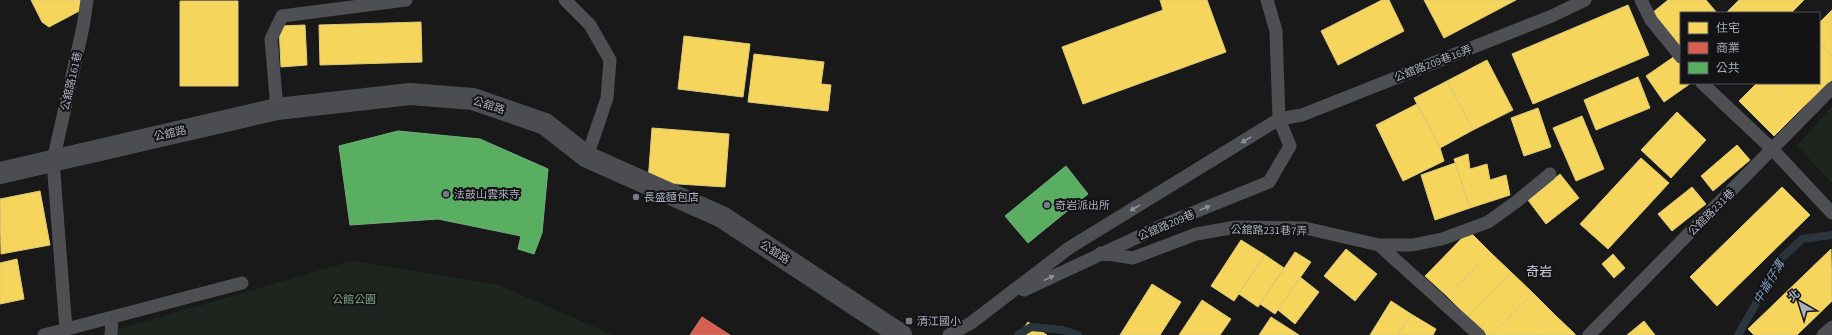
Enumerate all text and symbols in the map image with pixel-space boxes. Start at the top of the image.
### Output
legend [1680,12,1820,84]
text: 住宅 [1716,20,1740,37]
text: 商業 [1716,40,1740,57]
street label: 公舘路209巷16弄 [1392,42,1474,85]
street label: 公舘路161巷 [57,50,86,112]
text: 公共 [1716,60,1740,77]
street label: 公舘路 [471,93,507,118]
street label: 公舘路 [152,122,188,145]
one-way arrow [1240,136,1252,143]
street label: 公舘路231巷 [1685,186,1738,239]
place label: 法鼓山雲來寺 [454,187,520,202]
marker: 法鼓山雲來寺 [441,189,451,199]
place label: 長盛麵包店 [644,190,699,205]
marker: 長盛麵包店 [631,192,641,202]
place label: 奇岩派出所 [1055,198,1110,213]
marker: 奇岩派出所 [1042,200,1052,210]
one-way arrow [1129,204,1141,211]
one-way arrow [1200,204,1212,210]
street label: 公舘路209巷 [1135,207,1197,244]
street label: 公舘路231巷7弄 [1230,222,1308,239]
street label: 公舘路 [757,237,793,268]
water label: 中崙仔溝 [1750,256,1790,307]
district label: 奇岩 [1526,263,1552,281]
one-way arrow [1043,275,1054,281]
north arrow [1780,283,1820,323]
text: 北 [1785,286,1803,305]
park label: 公館公園 [332,292,376,307]
place label: 清江國小 [917,314,961,329]
marker: 清江國小 [904,316,914,326]

